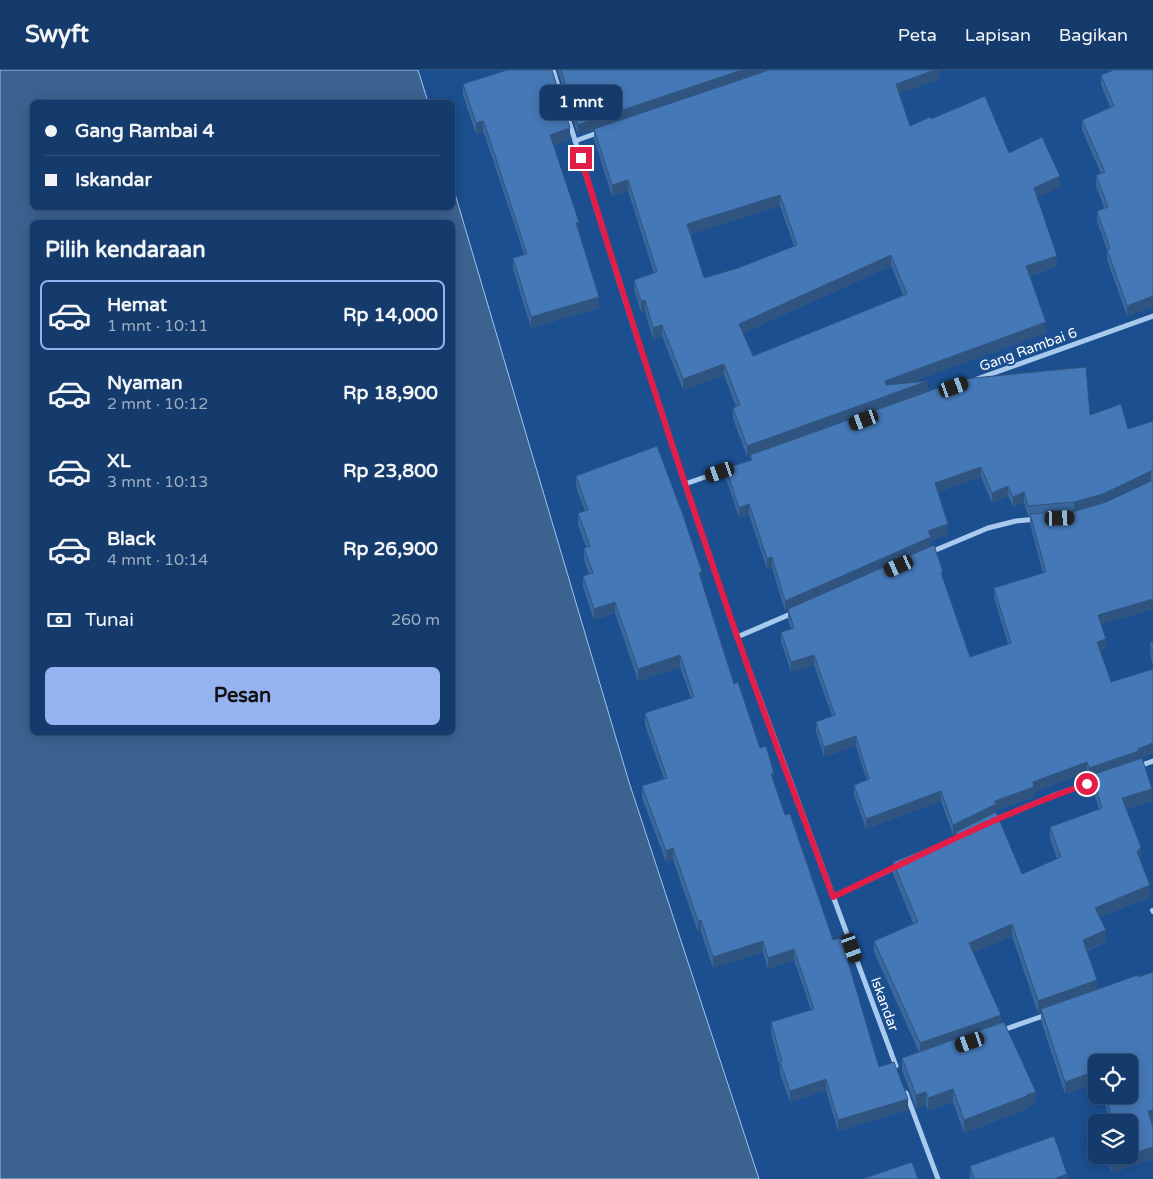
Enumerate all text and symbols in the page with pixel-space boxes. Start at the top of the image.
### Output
text: Swyft [25,20,89,49]
text: Peta [898,24,937,46]
text: Lapisan [965,24,1031,46]
text: Bagikan [1059,24,1128,46]
callout: 1 mnt [540,86,622,121]
text: 1 mnt [559,92,603,112]
text: Gang Rambai 4 [75,120,214,142]
route end [570,147,592,169]
text: Iskandar [75,169,152,191]
text: Pilih kendaraan [45,237,206,263]
icon: car [47,293,92,338]
text: Hemat [107,294,167,316]
text: Rp 14,000 [343,304,438,326]
text: 1 mnt · 10:11 [107,316,208,336]
street label: Gang Rambai 6 [977,324,1080,375]
icon: car [47,371,92,416]
text: Nyaman [107,372,183,394]
car [937,375,970,399]
text: Rp 18,900 [343,382,438,404]
text: 2 mnt · 10:12 [107,394,208,414]
car [847,408,880,432]
icon: car [47,449,92,494]
text: XL [107,450,131,472]
text: Rp 23,800 [343,460,438,482]
car [703,460,736,484]
text: 3 mnt · 10:13 [107,472,208,492]
car [1044,510,1075,526]
icon: car [47,527,92,572]
text: Black [107,528,156,550]
text: Rp 26,900 [343,538,438,560]
text: 4 mnt · 10:14 [107,550,208,570]
car [882,553,915,579]
icon: cash [45,606,73,634]
text: Tunai [85,609,134,631]
text: 260 m [391,610,440,630]
button: Pesan [45,667,440,725]
route start [1076,773,1098,795]
car [839,931,864,965]
street label: Iskandar [867,975,902,1034]
car [953,1030,986,1054]
map controls [1088,1054,1138,1164]
button: locate [1088,1054,1138,1104]
button: layers [1088,1114,1138,1164]

